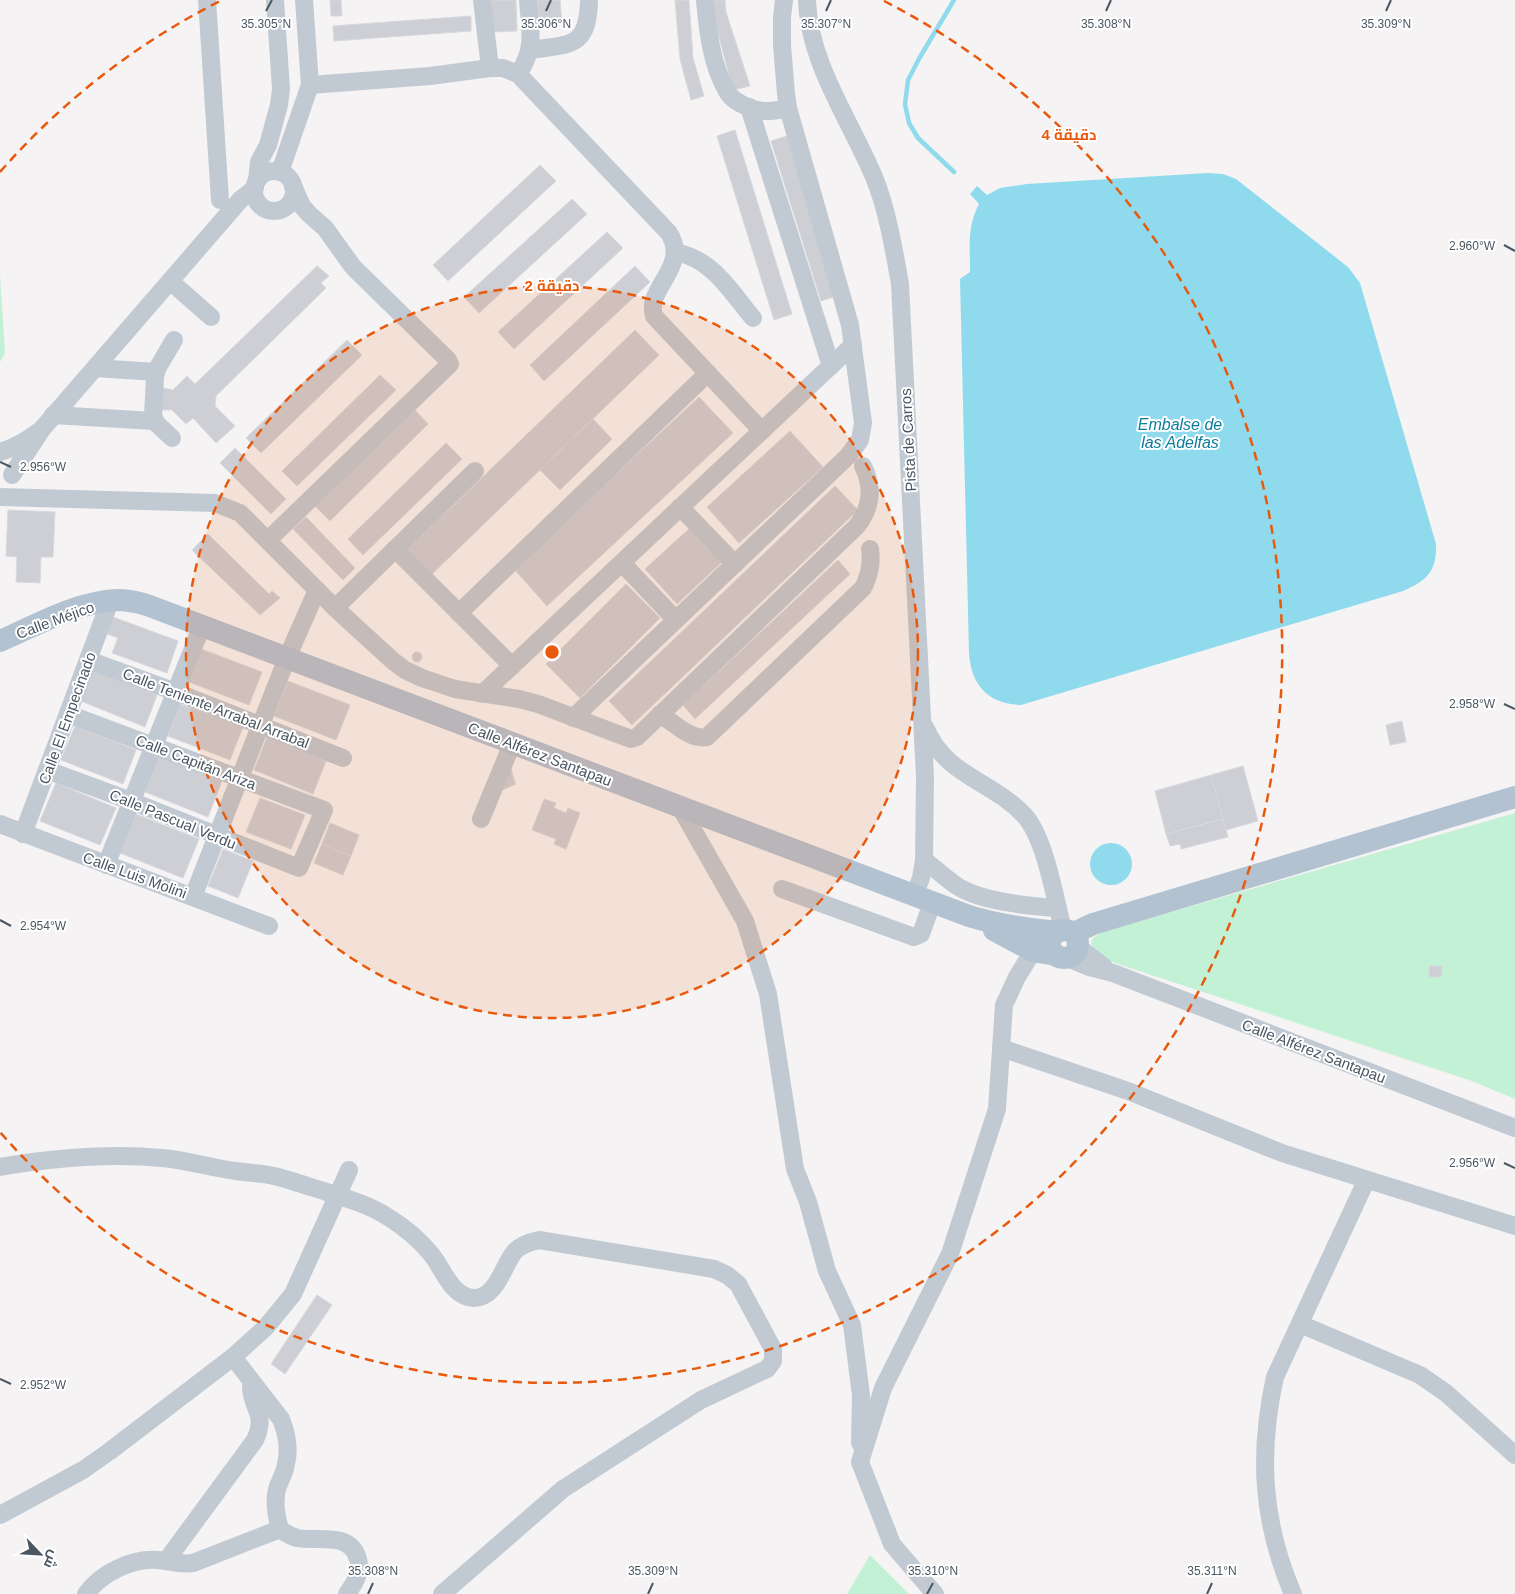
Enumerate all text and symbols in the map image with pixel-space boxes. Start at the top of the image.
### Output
text: 35.305°N [241,17,291,31]
text: 35.306°N [521,17,571,31]
text: 35.307°N [801,17,851,31]
text: 35.308°N [1081,17,1131,31]
text: 35.309°N [1361,17,1411,31]
text: 4 دقيقة [1042,126,1096,143]
text: 2.960°W [1449,239,1496,253]
text: 2 دقيقة [525,277,579,294]
street label: Pista de Carros [897,388,919,492]
water label: Embalse de las Adelfas [1138,416,1222,451]
text: 2.956°W [20,460,67,474]
street label: Calle Méjico [14,598,96,642]
centre of rings [543,643,561,661]
street label: Calle El Empecinado [35,650,99,786]
street label: Calle Teniente Arrabal Arrabal [120,665,312,751]
text: 2.958°W [1449,697,1496,711]
street label: Calle Alférez Santapau [466,719,614,789]
street label: Calle Capitán Ariza [133,731,259,793]
street label: Calle Pascual Verdu [107,786,239,852]
street label: Calle Luis Molini [81,848,189,902]
text: 2.954°W [20,919,67,933]
street label: Calle Alférez Santapau [1240,1016,1388,1086]
text: 2.956°W [1449,1156,1496,1170]
text: 2.952°W [20,1378,67,1392]
north arrow [15,1529,65,1579]
text: ش [40,1548,63,1571]
text: 35.308°N [348,1564,398,1578]
text: 35.309°N [628,1564,678,1578]
text: 35.310°N [908,1564,958,1578]
text: 35.311°N [1187,1564,1237,1578]

